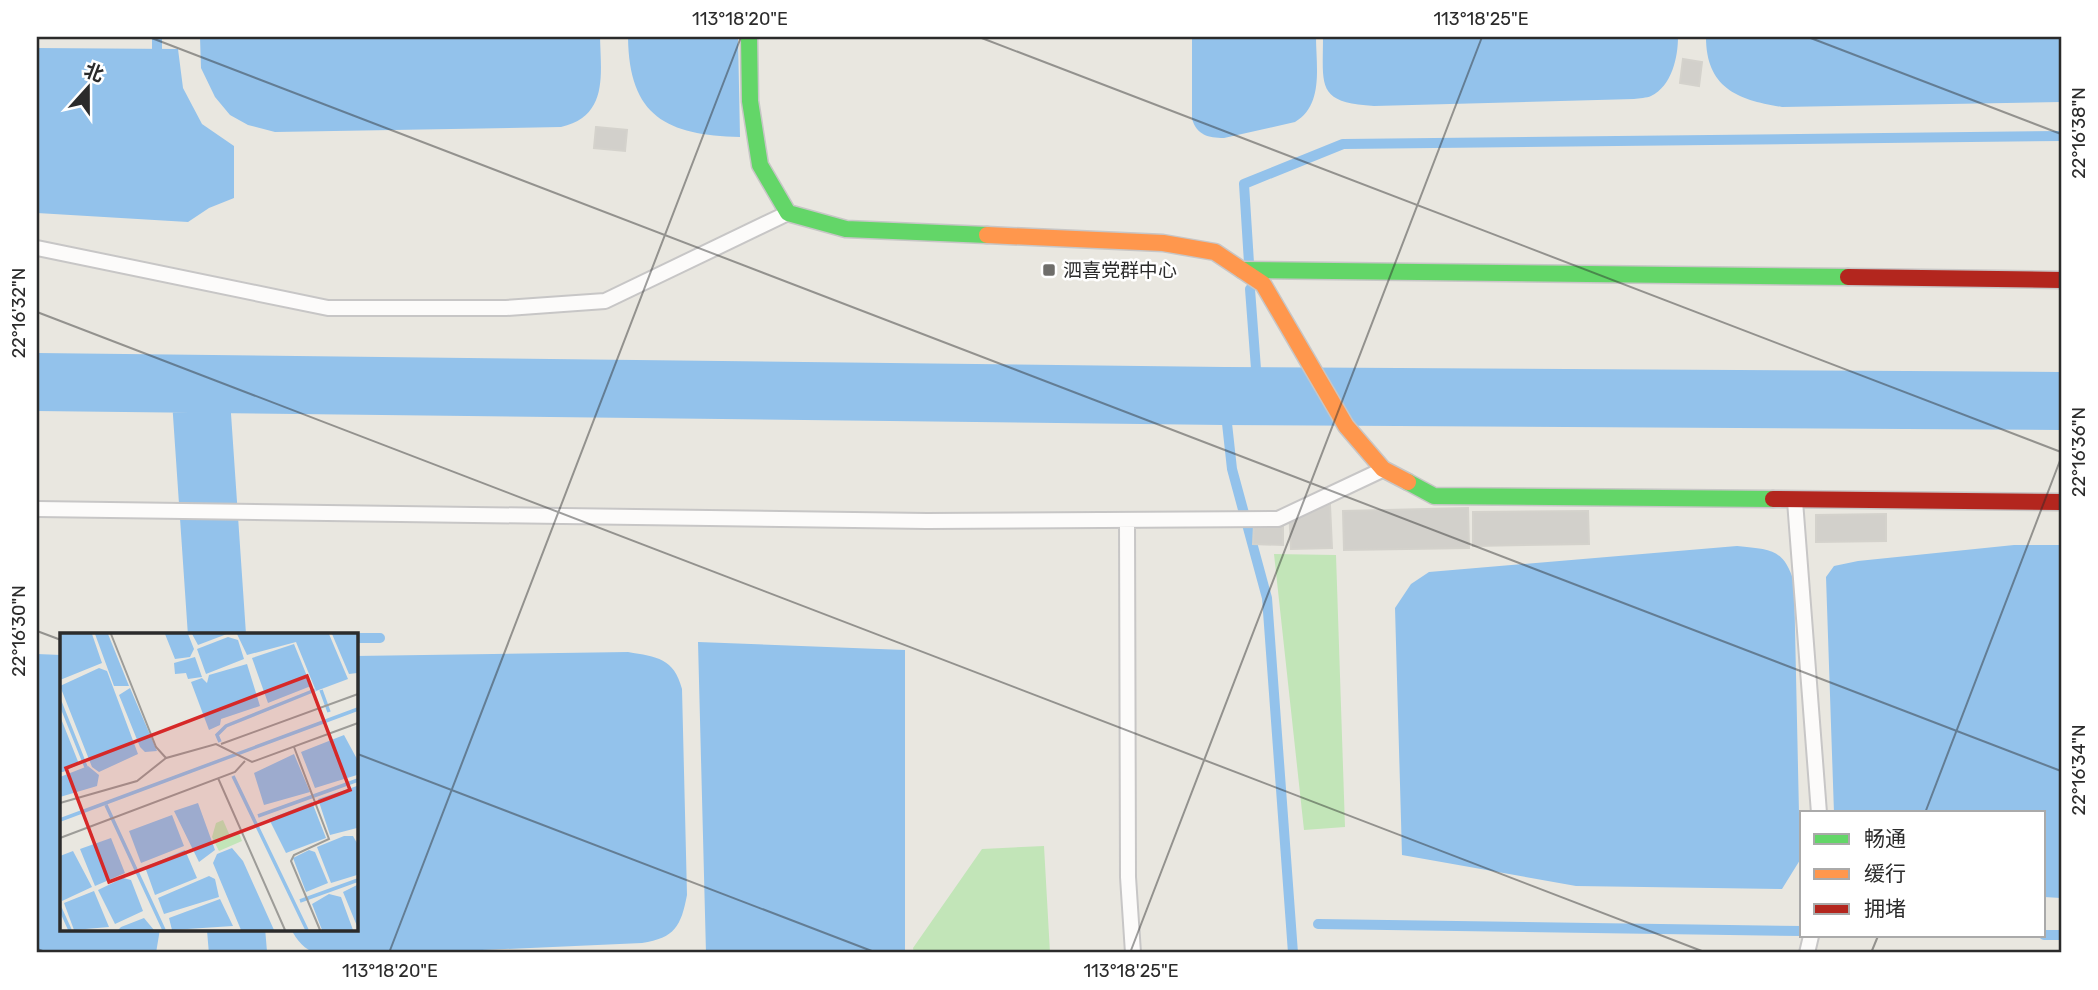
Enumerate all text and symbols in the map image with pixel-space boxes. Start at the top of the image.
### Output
text: 113°18'20"E [692,8,788,30]
text: 113°18'25"E [1433,8,1529,30]
north arrow [52,52,122,122]
text: 北 [81,58,107,87]
text: 22°16'38"N [2068,87,2090,179]
place label: 泗喜党群中心 [1063,259,1177,282]
marker: 泗喜党群中心 [1041,262,1057,278]
text: 22°16'32"N [8,268,30,358]
text: 22°16'36"N [2068,407,2090,497]
text: 22°16'30"N [8,585,30,677]
inset map [60,633,357,930]
text: 22°16'34"N [2068,725,2090,815]
legend [1800,811,2046,937]
text: 畅通 [1864,826,1906,851]
text: 缓行 [1864,861,1906,886]
text: 拥堵 [1864,896,1906,921]
text: 113°18'20"E [342,960,438,982]
text: 113°18'25"E [1083,960,1179,982]

